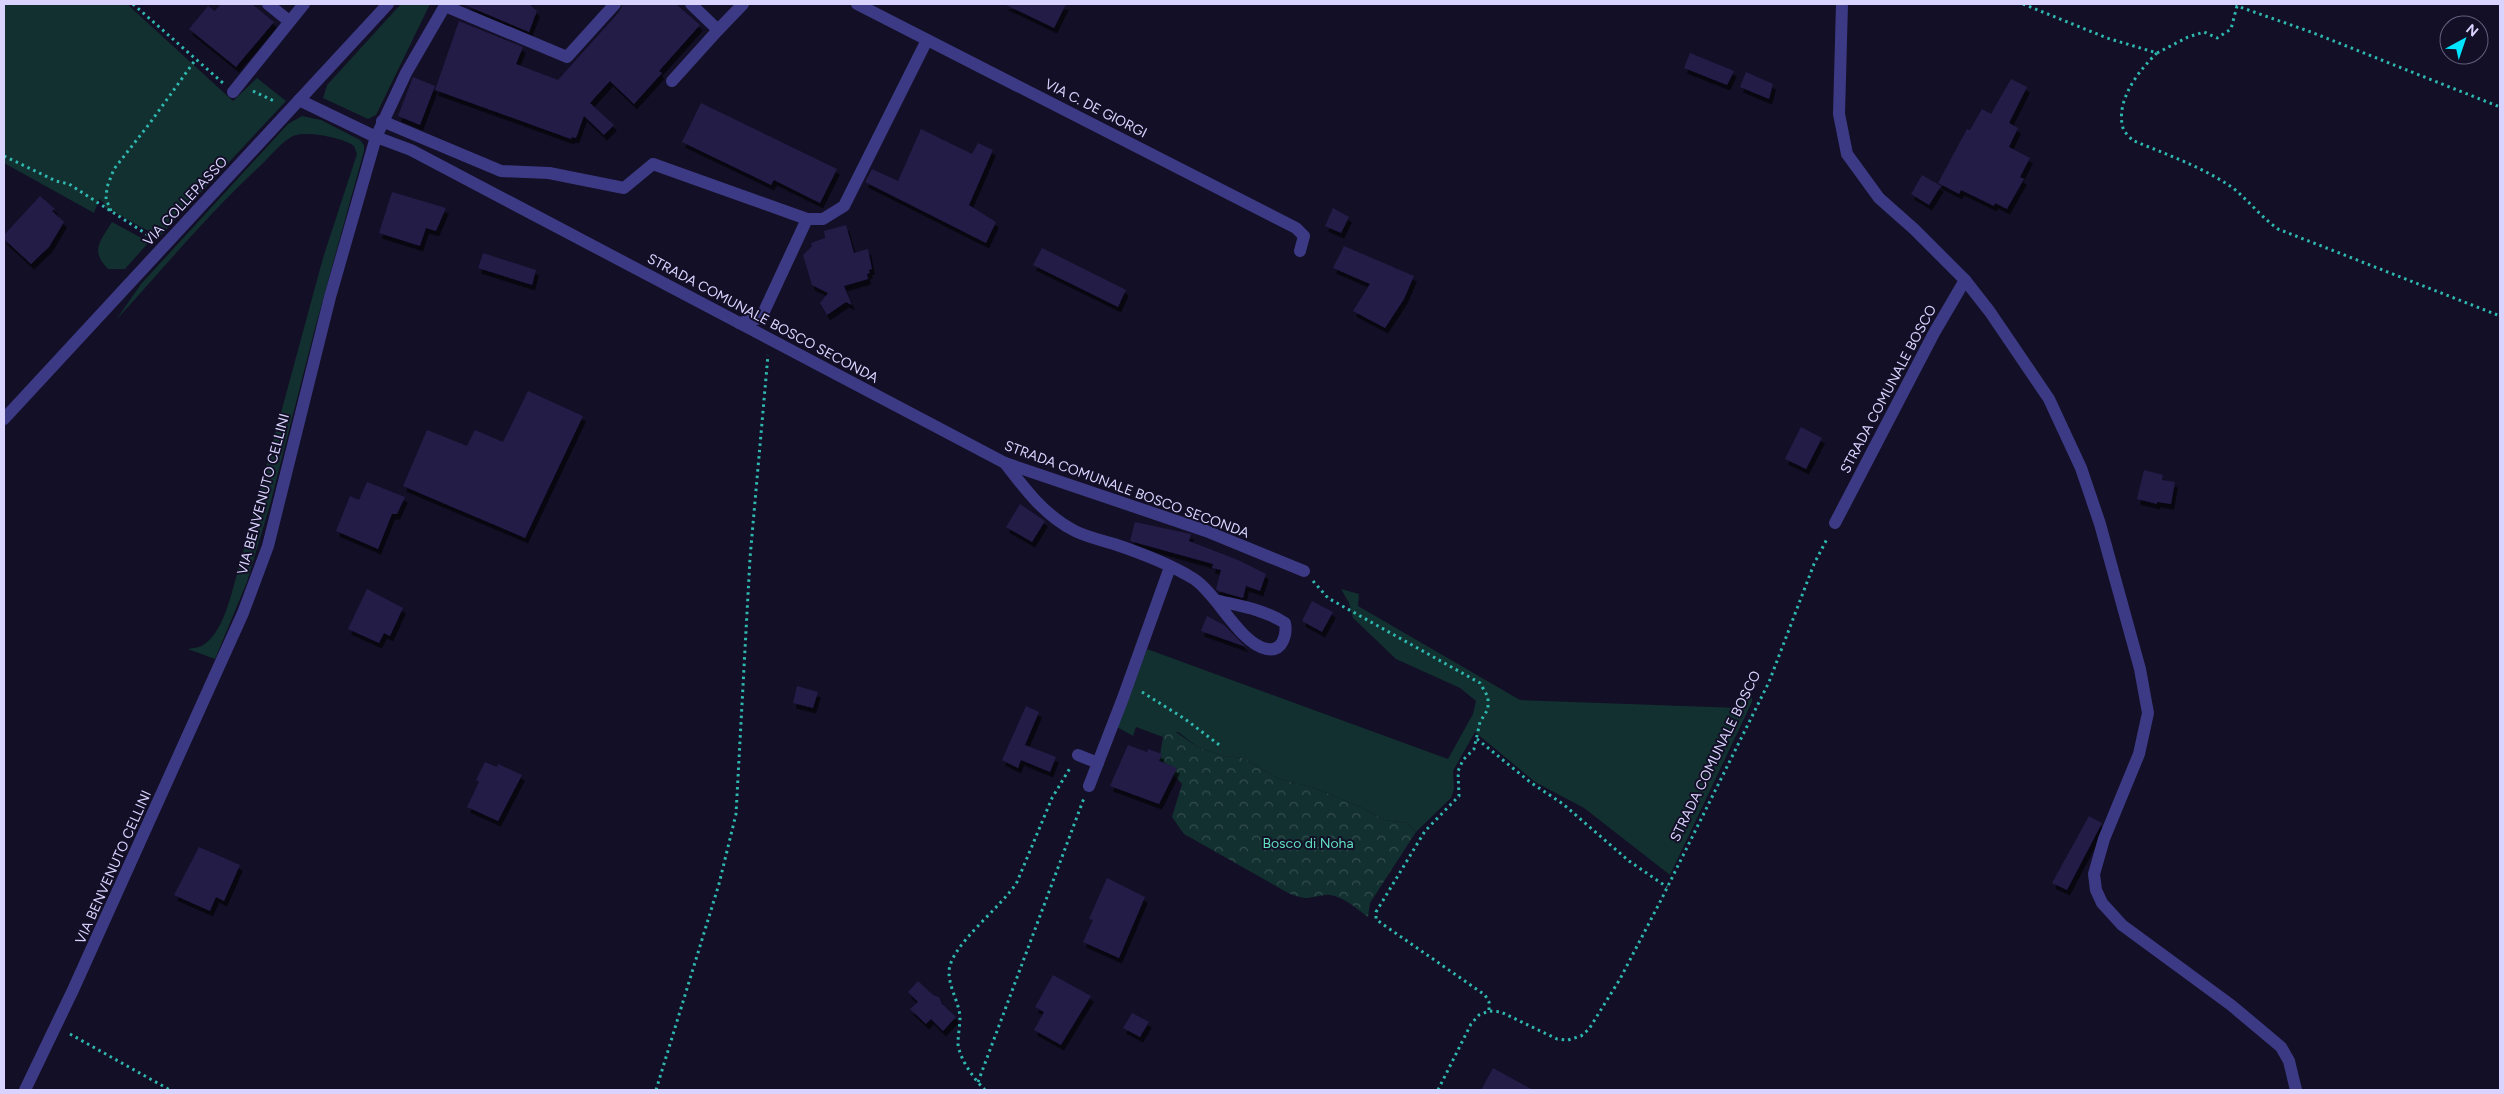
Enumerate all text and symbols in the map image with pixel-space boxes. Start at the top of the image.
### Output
north arrow [2439,15,2489,65]
text: N [2462,20,2482,40]
street label: VIA C. DE GIORGI [1042,75,1150,142]
street label: VIA COLLEPASSO [140,153,231,250]
street label: STRADA COMUNALE BOSCO SECONDA [644,250,882,387]
street label: STRADA COMUNALE BOSCO [1837,302,1940,476]
street label: VIA BENVENUTO CELLINI [234,412,293,577]
street label: STRADA COMUNALE BOSCO SECONDA [1002,437,1252,542]
street label: STRADA COMUNALE BOSCO [1667,668,1764,845]
street label: VIA BENVENUTO CELLINI [72,788,155,947]
park label: Bosco di Noha [1262,835,1354,852]

